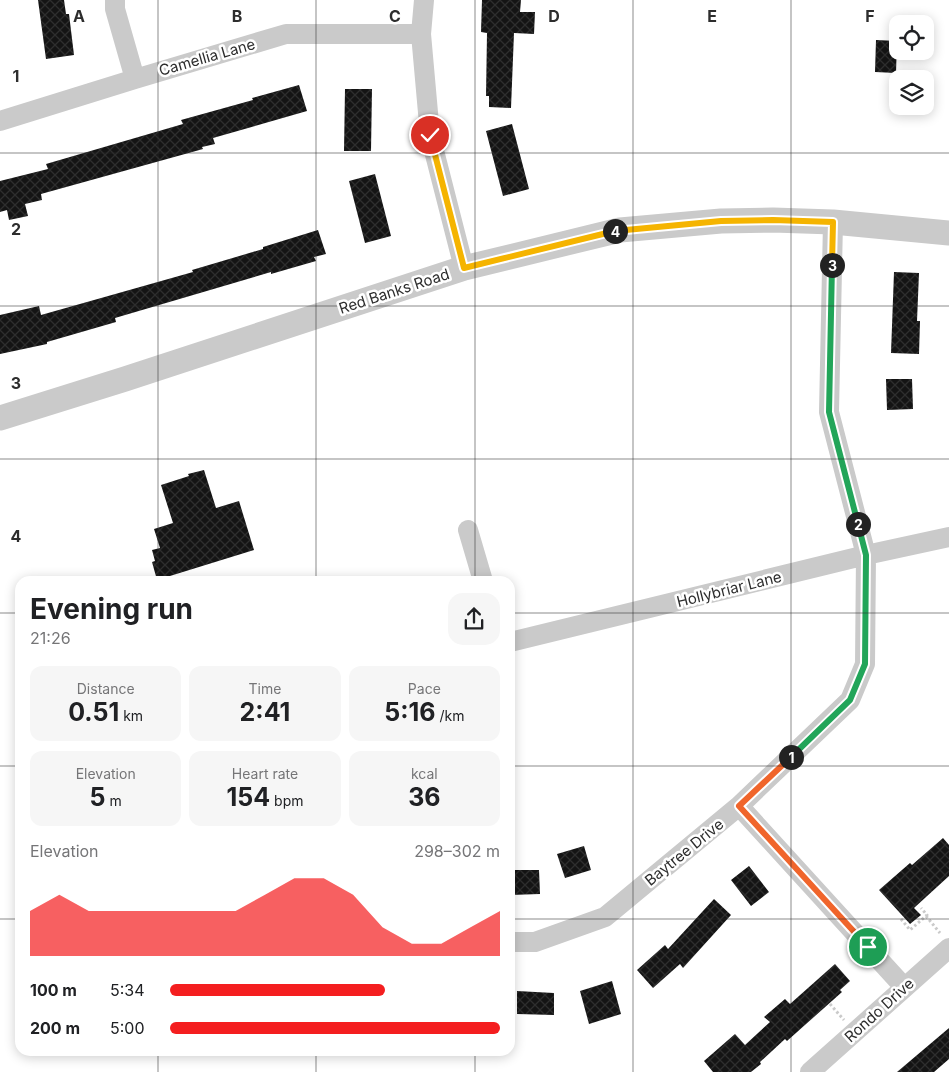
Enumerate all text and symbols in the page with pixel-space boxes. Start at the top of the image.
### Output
text: A [73,6,85,26]
text: B [232,6,242,26]
text: C [389,6,401,26]
text: D [548,6,560,26]
text: E [707,6,717,26]
text: F [865,6,875,26]
map controls [889,15,934,115]
button: locate [889,15,934,60]
street label: Camellia Lane [157,34,257,80]
text: 1 [13,66,19,86]
button: layers [889,70,934,115]
pin [409,114,451,156]
icon: check [416,121,444,149]
pin: 4 [602,218,628,244]
text: 2 [11,219,21,239]
text: 4 [611,223,620,240]
pin: 3 [820,252,844,278]
text: 3 [828,257,837,274]
street label: Red Banks Road [336,264,452,318]
text: 3 [11,373,21,393]
pin: 2 [846,512,870,536]
text: 2 [854,516,863,533]
text: 4 [11,526,22,546]
street label: Hollybriar Lane [675,567,783,611]
text: Evening run [30,592,193,626]
button: share [448,593,500,645]
text: 21:26 [30,628,71,648]
text: Distance [77,680,135,697]
text: Time [249,680,281,697]
text: Pace [408,680,441,697]
text: 0.51 [68,697,119,727]
text: 2:41 [240,697,290,727]
text: 5:16 [384,697,436,727]
text: km [119,707,143,724]
text: /km [436,707,464,724]
pin: 1 [778,744,804,770]
text: 1 [788,749,795,766]
text: Elevation [76,765,136,782]
text: Heart rate [232,765,298,782]
text: kcal [411,765,438,782]
text: 5 [90,782,106,812]
text: 154 [226,782,270,812]
text: 36 [408,782,441,812]
text: m [106,792,122,809]
text: bpm [270,792,304,809]
street label: Baytree Drive [641,814,727,890]
text: Elevation [30,841,99,861]
text: 298–302 m [414,841,500,861]
pin [847,926,889,968]
icon: arrive [854,933,882,961]
street label: Rondo Drive [840,974,918,1046]
text: 100 m [30,980,77,1000]
text: 5:34 [110,980,145,1000]
text: 200 m [30,1018,80,1038]
text: 5:00 [110,1018,145,1038]

